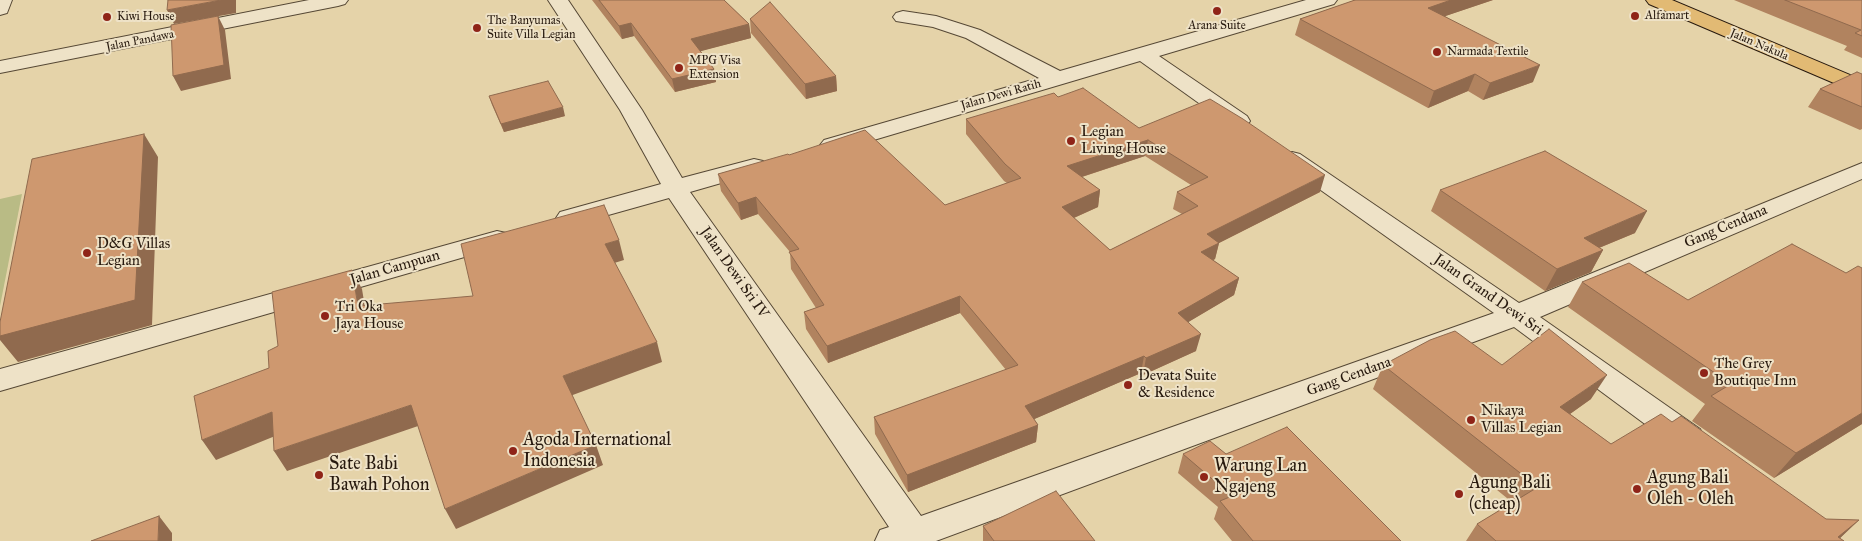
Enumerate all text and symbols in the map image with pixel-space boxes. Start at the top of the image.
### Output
marker: Arana Suite [1211,5,1223,17]
place label: Alfamart [1645,9,1689,23]
place label: Kiwi House [117,10,175,24]
marker: Alfamart [1629,10,1641,22]
marker: Kiwi House [101,11,113,23]
place label: The Banyumas Suite Villa Legian [487,14,575,42]
place label: Arana Suite [1188,19,1246,33]
marker: The Banyumas Suite Villa Legian [471,22,483,34]
street label: Jalan Nakula [1728,26,1790,64]
street label: Jalan Pandawa [105,27,175,55]
place label: Narmada Textile [1447,45,1529,59]
marker: Narmada Textile [1431,46,1443,58]
place label: MPG Visa Extension [689,54,741,82]
marker: MPG Visa Extension [673,62,685,74]
street label: Jalan Dewi Ratih [959,77,1043,113]
place label: Legian Living House [1081,123,1166,158]
marker: Legian Living House [1065,135,1077,147]
street label: Gang Cendana [1682,201,1770,253]
street label: Jalan Dewi Sri IV [696,224,772,322]
place label: D&G Villas Legian [97,235,170,270]
marker: D&G Villas Legian [81,247,93,259]
street label: Jalan Campuan [348,247,442,289]
street label: Jalan Grand Dewi Sri [1430,251,1546,339]
place label: Tri Oka Jaya House [335,298,404,333]
marker: Tri Oka Jaya House [319,310,331,322]
street label: Gang Cendana [1304,353,1394,401]
place label: The Grey Boutique Inn [1714,355,1796,390]
place label: Devata Suite & Residence [1138,367,1217,402]
marker: The Grey Boutique Inn [1698,367,1710,379]
marker: Devata Suite & Residence [1122,379,1134,391]
place label: Nikaya Villas Legian [1481,402,1562,437]
marker: Nikaya Villas Legian [1465,414,1477,426]
place label: Agoda International Indonesia [523,430,671,472]
marker: Agoda International Indonesia [507,445,519,457]
place label: Sate Babi Bawah Pohon [329,454,429,496]
place label: Warung Lan Ngajeng [1214,456,1307,498]
place label: Agung Bali Oleh - Oleh [1647,468,1734,510]
marker: Sate Babi Bawah Pohon [313,469,325,481]
marker: Warung Lan Ngajeng [1198,471,1210,483]
place label: Agung Bali (cheap) [1469,473,1551,516]
marker: Agung Bali Oleh - Oleh [1631,483,1643,495]
marker: Agung Bali (cheap) [1453,488,1465,500]

